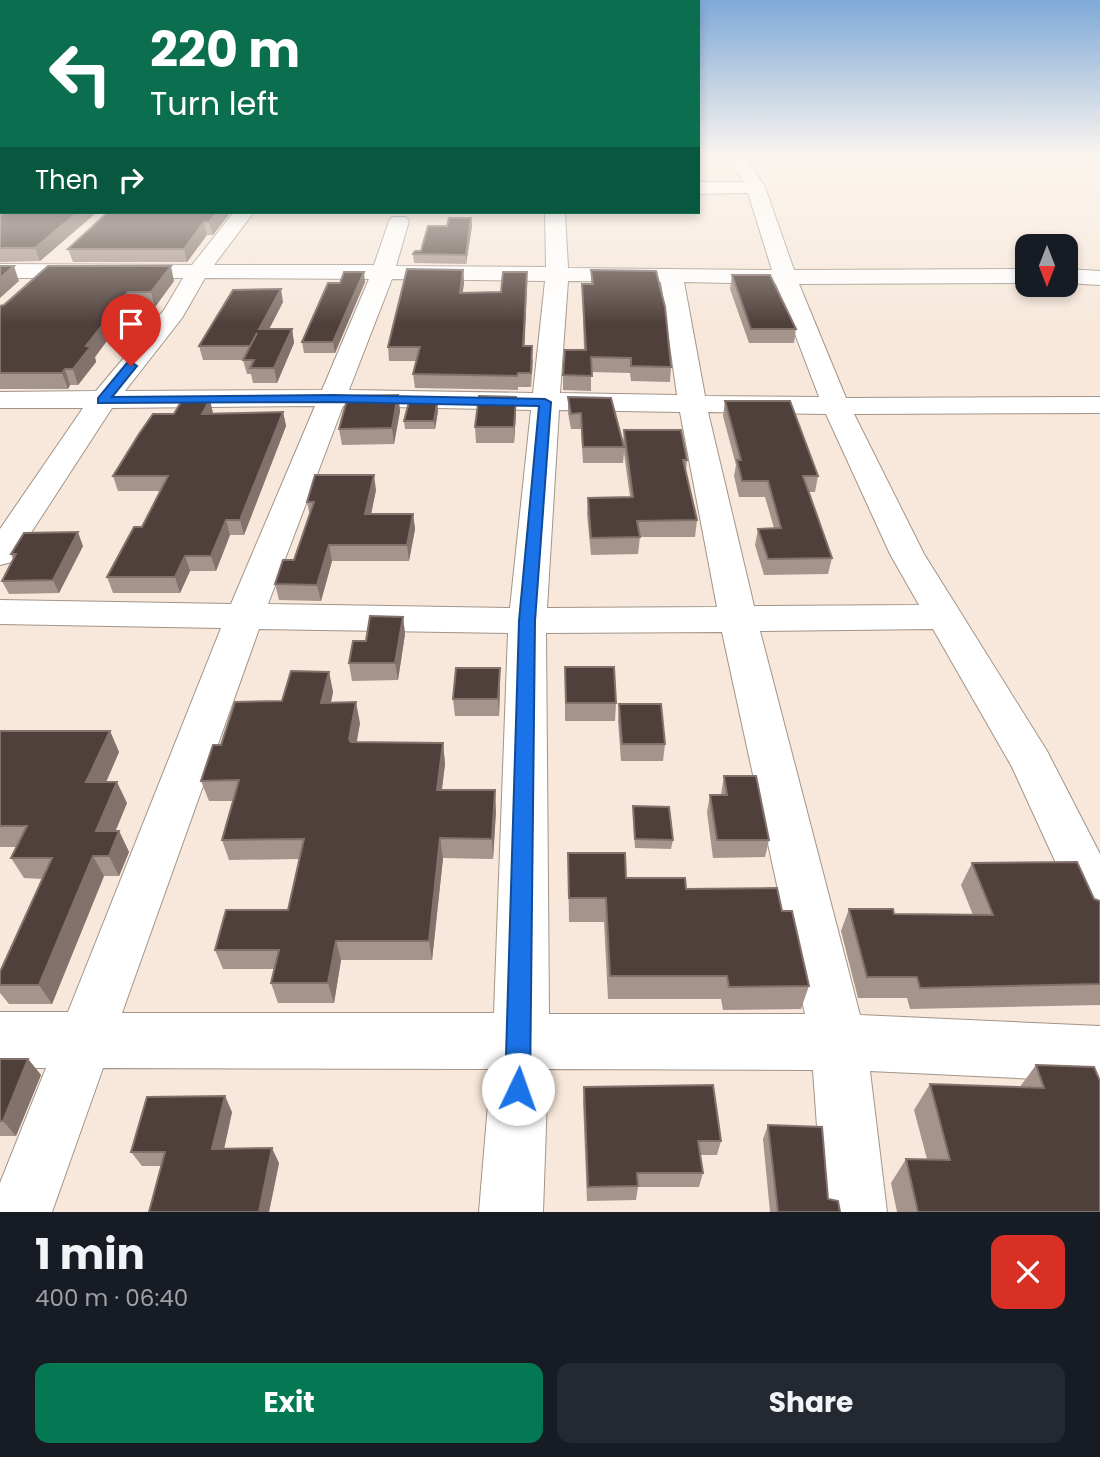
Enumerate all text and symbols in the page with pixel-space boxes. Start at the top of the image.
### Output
text: 220 m [150,16,300,84]
icon: left [35,28,126,119]
text: Turn left [150,81,279,126]
icon: right [112,161,150,199]
text: Then [35,162,98,198]
north arrow [1015,234,1078,298]
map controls [1015,234,1078,297]
pin [101,294,161,366]
icon: arrive [112,305,150,343]
position arrow [481,1052,555,1126]
text: 1 min [35,1225,145,1284]
button: close [991,1235,1065,1309]
text: 400 m · 06:40 [35,1282,188,1314]
button: Exit [35,1363,543,1443]
button: Share [557,1363,1065,1443]

